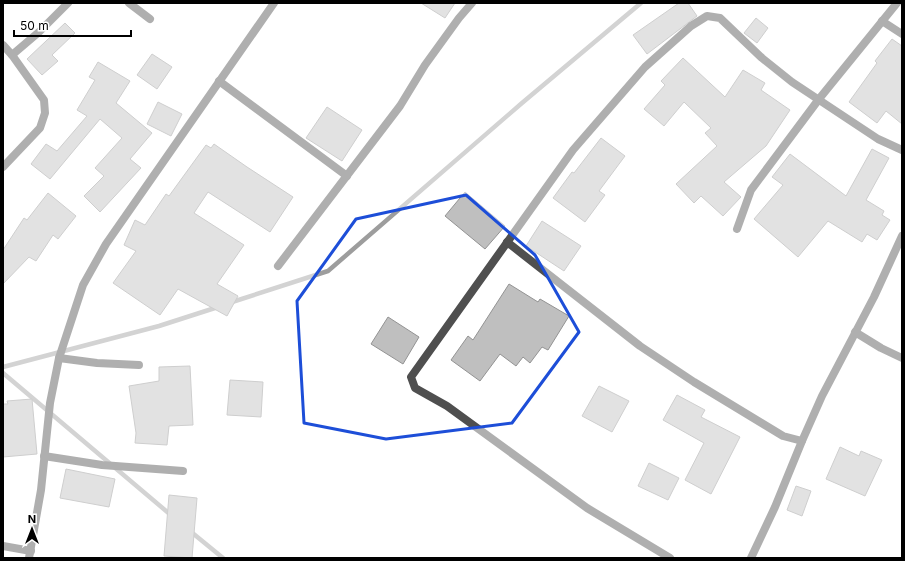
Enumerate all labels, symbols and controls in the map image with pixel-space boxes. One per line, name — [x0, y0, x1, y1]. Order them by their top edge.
scale bar — [14, 12, 131, 38]
text: 50 m — [20, 18, 49, 33]
north arrow — [12, 509, 52, 549]
text: N — [28, 512, 36, 526]

